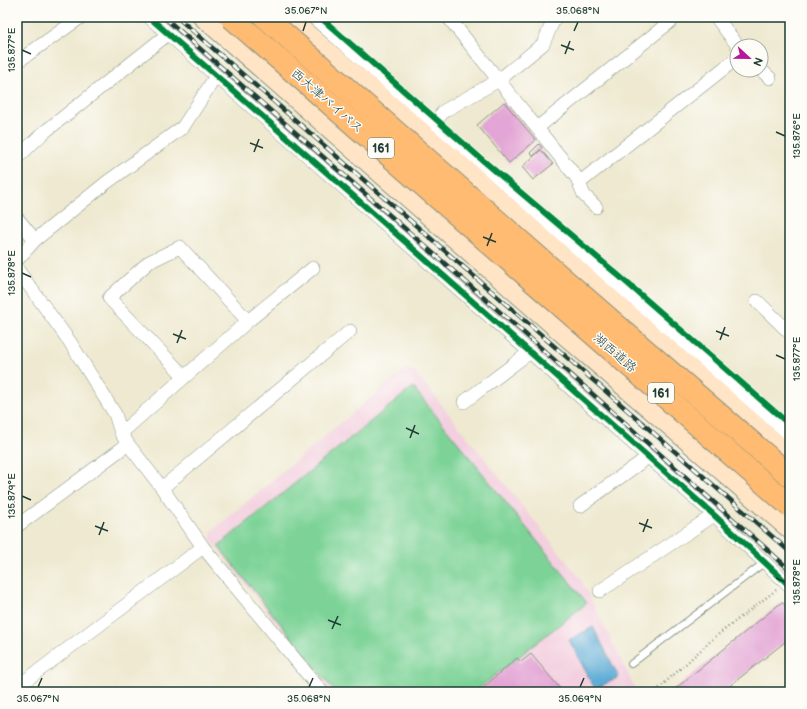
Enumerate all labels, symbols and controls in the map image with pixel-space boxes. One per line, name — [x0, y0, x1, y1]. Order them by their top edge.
text: 35.067°N — [285, 5, 327, 17]
text: 35.068°N — [556, 5, 600, 17]
text: 135.877°E — [6, 27, 18, 72]
north arrow — [729, 38, 769, 78]
text: N — [750, 55, 765, 68]
street label: 西大津バイパス — [288, 65, 366, 137]
text: 135.876°E — [791, 113, 803, 159]
road number: 161 — [368, 138, 394, 158]
text: 135.878°E — [6, 250, 18, 296]
street label: 湖西道路 — [590, 330, 640, 376]
text: 135.877°E — [791, 336, 803, 381]
road number: 161 — [648, 383, 674, 403]
text: 135.879°E — [6, 473, 18, 519]
text: 135.878°E — [791, 559, 803, 605]
text: 35.067°N — [17, 693, 59, 705]
text: 35.068°N — [287, 693, 331, 705]
text: 35.069°N — [558, 693, 602, 705]

